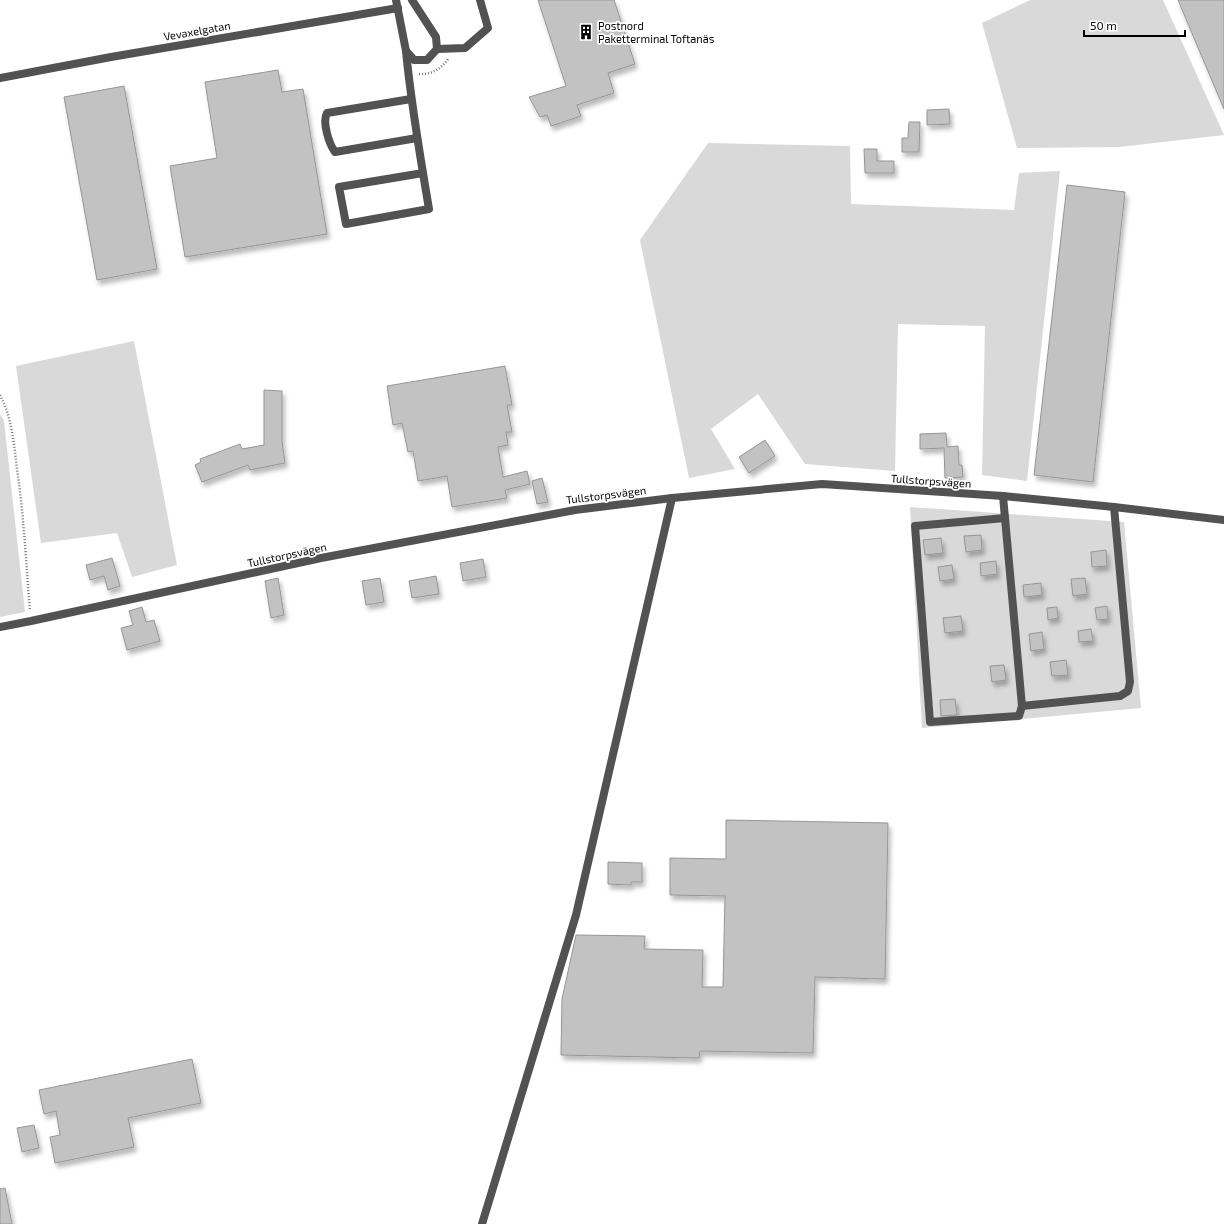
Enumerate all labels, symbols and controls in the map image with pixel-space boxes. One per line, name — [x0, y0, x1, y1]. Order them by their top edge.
scale bar — [1084, 12, 1185, 38]
street label: Vevaxelgatan — [163, 18, 231, 43]
text: 50 m — [1090, 18, 1117, 32]
place label: Postnord Paketterminal Toftanäs — [598, 19, 715, 45]
building icon: Postnord Paketterminal Toftanäs — [577, 23, 595, 41]
street label: Tullstorpsvägen — [890, 471, 972, 490]
street label: Tullstorpsvägen — [565, 483, 647, 506]
street label: Tullstorpsvägen — [246, 540, 328, 569]

